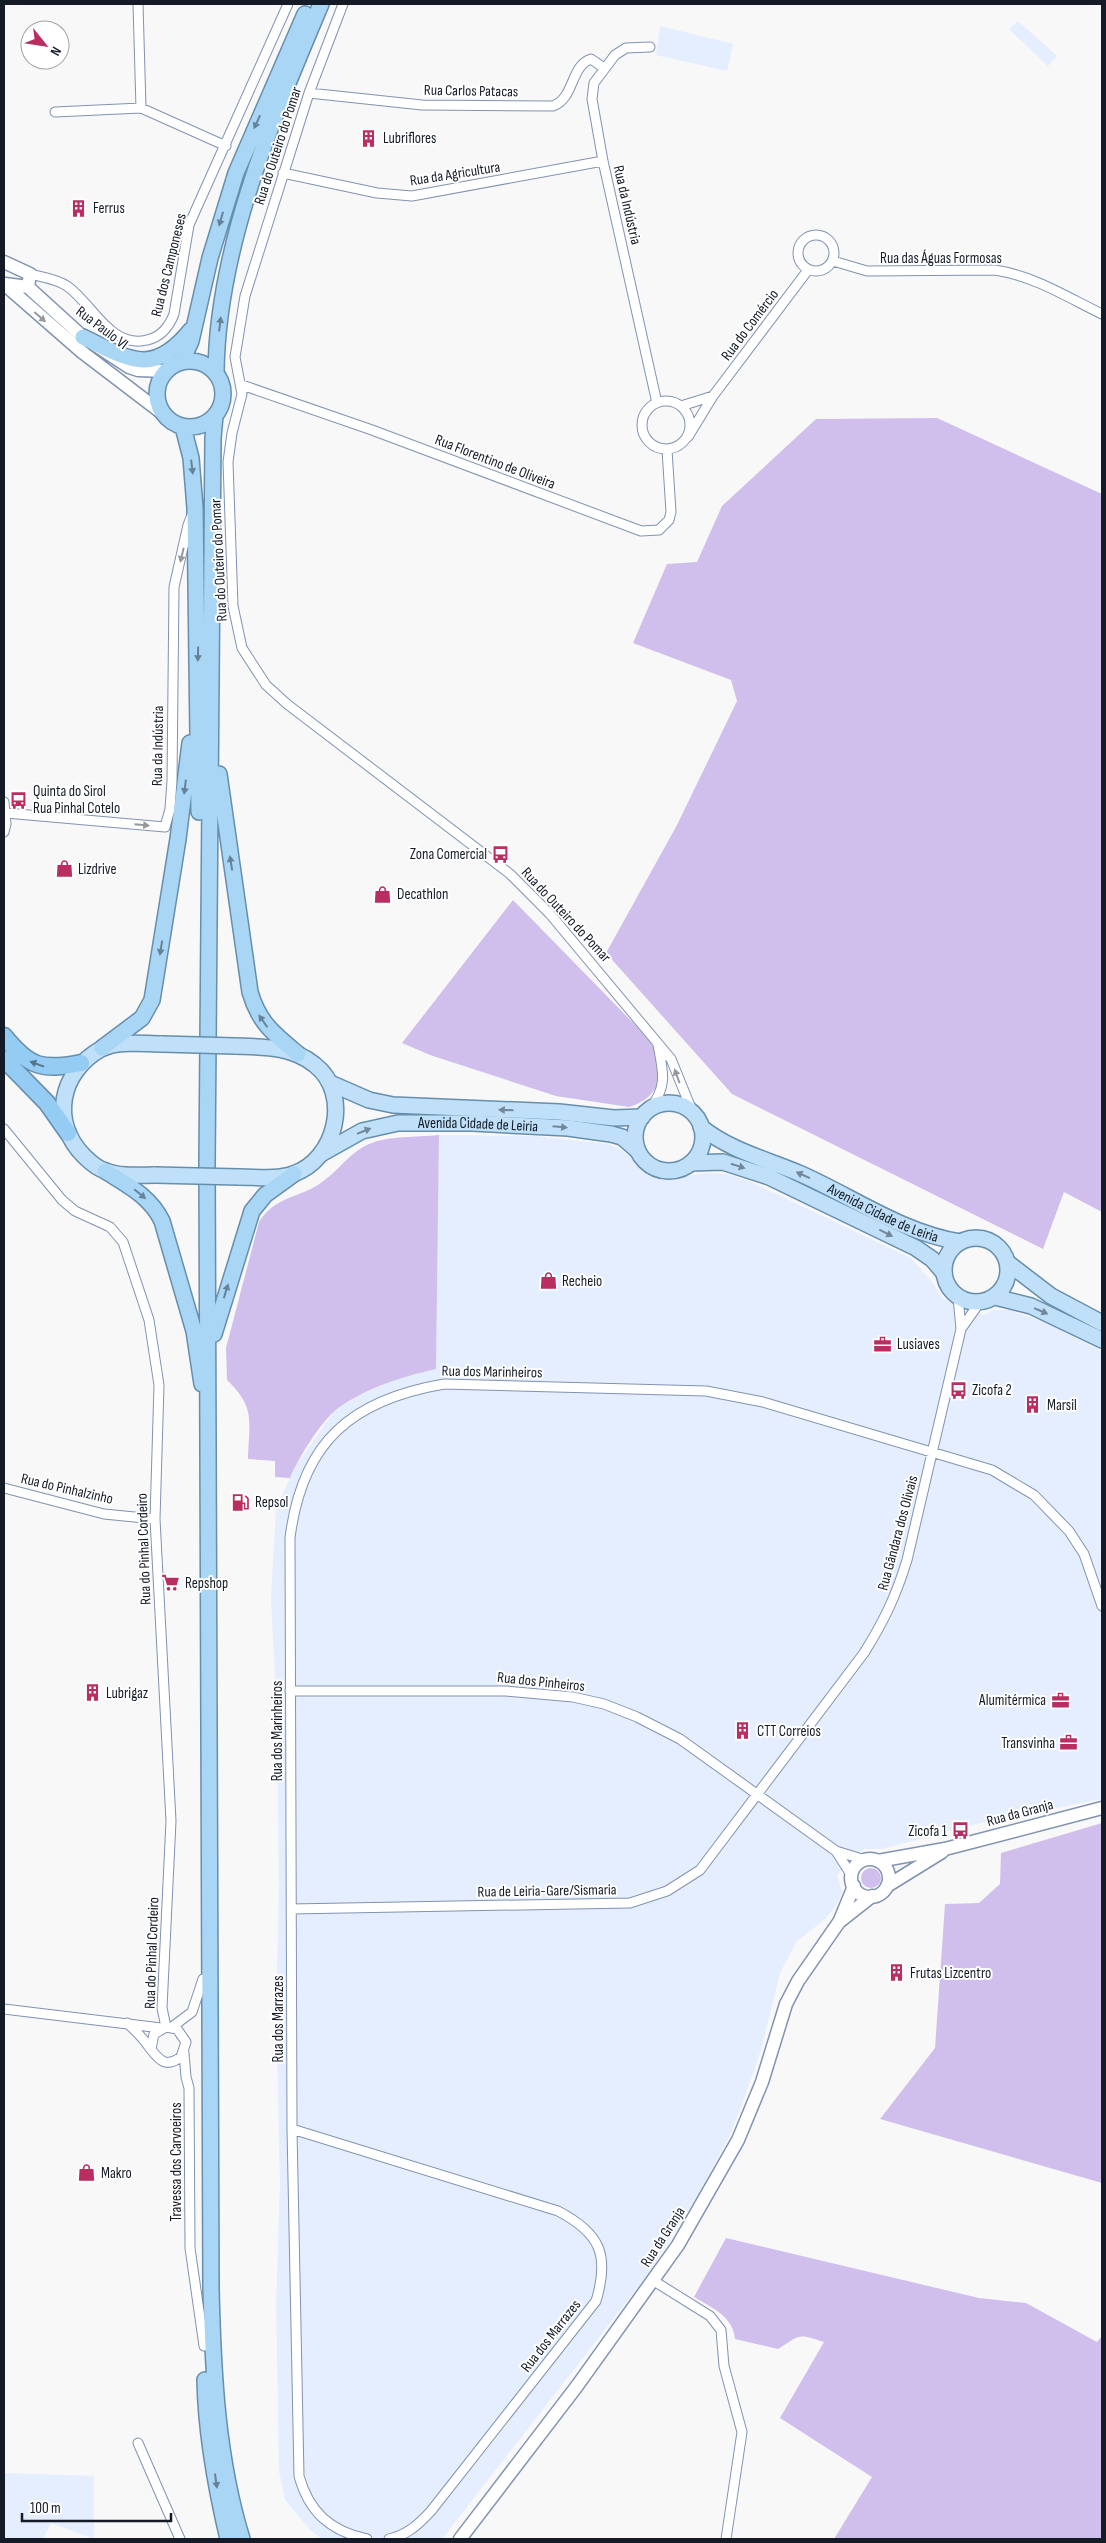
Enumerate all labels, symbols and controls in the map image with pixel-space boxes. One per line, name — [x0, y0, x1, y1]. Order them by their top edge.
north arrow — [20, 20, 70, 70]
text: N — [47, 44, 65, 59]
street label: Rua Carlos Patacas — [424, 81, 518, 101]
street label: Rua do Outeiro do Pomar — [250, 84, 306, 207]
one-way arrow — [253, 115, 261, 129]
building icon: Lubriflores — [359, 128, 379, 148]
place label: Lubriflores — [383, 129, 436, 148]
street label: Rua da Agricultura — [408, 157, 502, 191]
street label: Rua da Indústria — [609, 164, 645, 247]
building icon: Ferrus — [69, 198, 89, 218]
place label: Ferrus — [93, 199, 125, 218]
street label: Rua dos Camponeses — [147, 211, 191, 319]
one-way arrow — [216, 212, 224, 227]
street label: Rua das Águas Formosas — [880, 249, 1002, 268]
street label: Rua do Comércio — [717, 286, 783, 364]
street label: Rua Paulo VI — [72, 302, 132, 354]
one-way arrow — [34, 311, 47, 322]
one-way arrow — [216, 316, 224, 332]
street label: Rua Florentino de Oliveira — [432, 430, 558, 494]
one-way arrow — [188, 459, 196, 475]
street label: Rua do Outeiro do Pomar — [206, 497, 232, 622]
one-way arrow — [178, 547, 186, 562]
one-way arrow — [193, 646, 201, 662]
street label: Rua da Indústria — [148, 705, 168, 786]
one-way arrow — [181, 780, 189, 796]
place label: Quinta do Sirol Rua Pinhal Cotelo — [33, 782, 120, 818]
bus stop icon: Quinta do Sirol Rua Pinhal Cotelo — [9, 790, 29, 810]
one-way arrow — [134, 821, 150, 829]
bus stop icon: Zona Comercial — [491, 844, 511, 864]
place label: Zona Comercial — [410, 845, 487, 864]
one-way arrow — [226, 854, 234, 870]
shop icon: Lizdrive — [54, 859, 74, 879]
place label: Lizdrive — [78, 860, 117, 879]
street label: Rua do Outeiro do Pomar — [517, 864, 615, 967]
shop icon: Decathlon — [373, 884, 393, 904]
place label: Decathlon — [397, 885, 448, 904]
one-way arrow — [156, 940, 164, 956]
one-way arrow — [258, 1014, 268, 1027]
one-way arrow — [29, 1060, 44, 1068]
one-way arrow — [673, 1068, 681, 1083]
one-way arrow — [498, 1105, 514, 1113]
street label: Avenida Cidade de Leiria — [417, 1113, 539, 1136]
one-way arrow — [552, 1124, 568, 1132]
one-way arrow — [356, 1126, 371, 1134]
one-way arrow — [731, 1163, 746, 1171]
one-way arrow — [796, 1171, 810, 1179]
street label: Avenida Cidade de Leiria — [824, 1178, 941, 1246]
one-way arrow — [133, 1188, 146, 1199]
one-way arrow — [879, 1229, 894, 1237]
shop icon: Recheio — [538, 1271, 558, 1291]
place label: Recheio — [562, 1272, 602, 1291]
one-way arrow — [223, 1284, 230, 1299]
one-way arrow — [1034, 1307, 1048, 1315]
office icon: Lusiaves — [873, 1334, 893, 1354]
place label: Lusiaves — [897, 1335, 940, 1354]
street label: Rua dos Marinheiros — [441, 1362, 543, 1382]
bus stop icon: Zicofa 2 — [948, 1380, 968, 1400]
place label: Zicofa 2 — [972, 1381, 1012, 1400]
building icon: Marsil — [1023, 1395, 1043, 1415]
place label: Marsil — [1047, 1396, 1077, 1415]
street label: Rua do Pinhalzinho — [19, 1469, 115, 1509]
street label: Rua Gândara dos Olivais — [874, 1473, 922, 1593]
fuel station icon: Repsol — [231, 1492, 251, 1512]
street label: Rua do Pinhal Cordeiro — [133, 1493, 155, 1605]
place label: Repsol — [255, 1493, 288, 1512]
supermarket icon: Repshop — [161, 1573, 181, 1593]
place label: Repshop — [185, 1574, 228, 1593]
street label: Rua dos Pinheiros — [496, 1668, 586, 1696]
street label: Rua dos Marinheiros — [268, 1681, 287, 1781]
building icon: Lubrigaz — [82, 1683, 102, 1703]
place label: Lubrigaz — [106, 1684, 149, 1703]
office icon: Alumitérmica — [1050, 1690, 1070, 1710]
place label: Alumitérmica — [978, 1691, 1046, 1710]
building icon: CTT Correios — [733, 1721, 753, 1741]
place label: CTT Correios — [757, 1722, 821, 1741]
office icon: Transvinha — [1059, 1733, 1079, 1753]
place label: Transvinha — [1001, 1734, 1055, 1753]
street label: Rua da Granja — [985, 1795, 1056, 1831]
bus stop icon: Zicofa 1 — [951, 1821, 971, 1841]
place label: Zicofa 1 — [908, 1822, 948, 1841]
street label: Rua de Leiria-Gare/Sismaria — [477, 1880, 617, 1902]
street label: Rua do Pinhal Cordeiro — [141, 1897, 163, 2009]
building icon: Frutas Lizcentro — [886, 1963, 906, 1983]
place label: Frutas Lizcentro — [910, 1964, 991, 1983]
street label: Rua dos Marrazes — [269, 1975, 288, 2063]
street label: Travessa dos Carvoeiros — [167, 2102, 186, 2222]
shop icon: Makro — [77, 2163, 97, 2183]
place label: Makro — [101, 2164, 132, 2183]
street label: Rua da Granja — [637, 2203, 690, 2271]
street label: Rua dos Marrazes — [517, 2296, 585, 2376]
one-way arrow — [213, 2473, 221, 2489]
scale bar — [22, 2490, 171, 2522]
text: 100 m — [30, 2499, 61, 2518]

